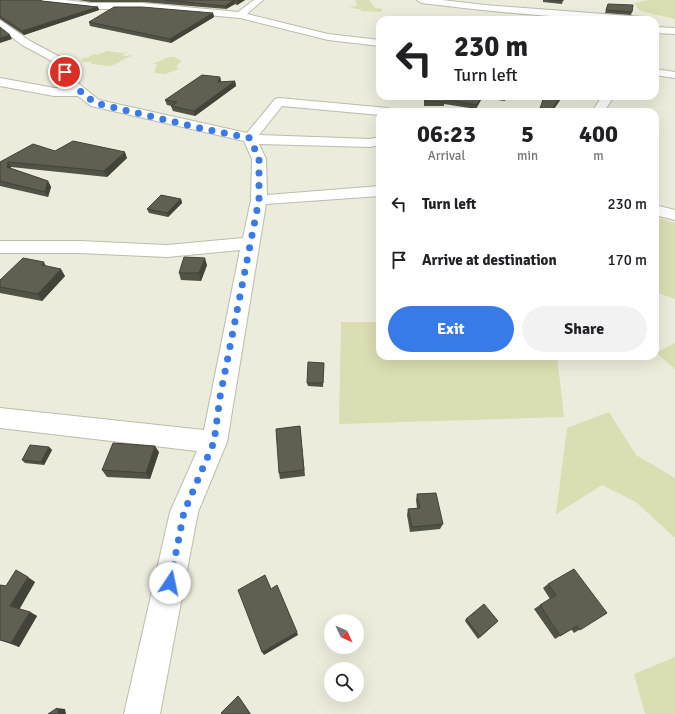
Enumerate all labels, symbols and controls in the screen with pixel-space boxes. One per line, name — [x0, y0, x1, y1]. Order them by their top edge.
text: 230 m — [454, 30, 528, 64]
icon: left — [388, 32, 440, 84]
pin — [48, 55, 82, 89]
icon: arrive — [54, 61, 76, 83]
text: Turn left — [454, 64, 517, 86]
text: 06:23 — [417, 119, 476, 149]
text: 5 — [521, 119, 534, 149]
text: 400 — [579, 119, 618, 149]
text: Arrival — [428, 148, 465, 164]
text: min — [517, 148, 538, 164]
text: m — [593, 148, 604, 164]
icon: left — [388, 193, 410, 215]
text: Turn left — [422, 195, 476, 213]
text: 230 m — [607, 195, 647, 213]
icon: arrive — [388, 249, 410, 271]
text: Arrive at destination — [422, 251, 557, 269]
text: 170 m — [607, 251, 647, 269]
button: Exit — [388, 306, 514, 352]
button: Share — [522, 306, 647, 352]
position arrow — [149, 562, 191, 604]
north arrow — [324, 614, 364, 654]
map controls — [324, 614, 364, 702]
button: search — [324, 662, 364, 702]

